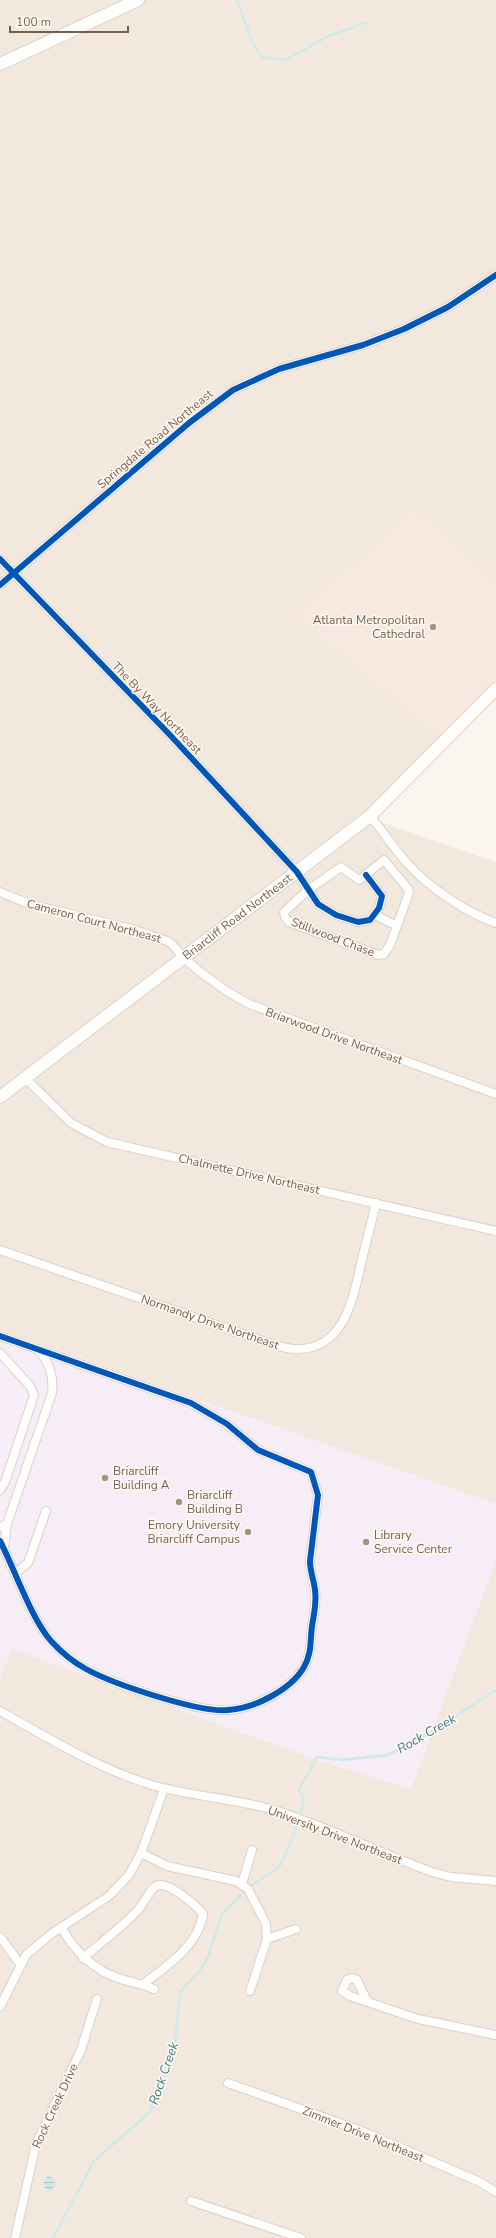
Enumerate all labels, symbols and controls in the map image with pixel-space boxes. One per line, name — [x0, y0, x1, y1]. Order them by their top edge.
scale bar — [10, 8, 128, 34]
text: 100 m — [16, 14, 51, 30]
street label: Springdale Road Northeast — [94, 385, 217, 492]
place label: Atlanta Metropolitan Cathedral — [313, 612, 425, 642]
marker: Atlanta Metropolitan Cathedral — [428, 622, 438, 632]
street label: The By Way Northeast — [109, 658, 206, 758]
street label: Briarcliff Road Northeast — [179, 869, 296, 964]
street label: Cameron Court Northeast — [25, 895, 164, 947]
street label: Stillwood Chase — [289, 914, 377, 960]
street label: Briarwood Drive Northeast — [263, 1004, 406, 1069]
street label: Chalmette Drive Northeast — [177, 1150, 322, 1198]
street label: Normandy Drive Northeast — [139, 1291, 282, 1353]
place label: Briarcliff Building A — [113, 1463, 170, 1493]
marker: Briarcliff Building A — [100, 1473, 110, 1483]
place label: Briarcliff Building B — [187, 1487, 243, 1517]
marker: Briarcliff Building B — [174, 1497, 184, 1507]
place label: Emory University Briarcliff Campus — [147, 1517, 241, 1547]
marker: Emory University Briarcliff Campus — [243, 1527, 253, 1537]
place label: Library Service Center — [374, 1527, 453, 1557]
marker: Library Service Center — [361, 1537, 371, 1547]
water label: Rock Creek — [394, 1710, 460, 1758]
street label: University Drive Northeast — [266, 1802, 405, 1868]
water label: Rock Creek — [145, 2039, 183, 2107]
street label: Rock Creek Drive — [28, 2061, 82, 2151]
street label: Zimmer Drive Northeast — [300, 2102, 427, 2166]

